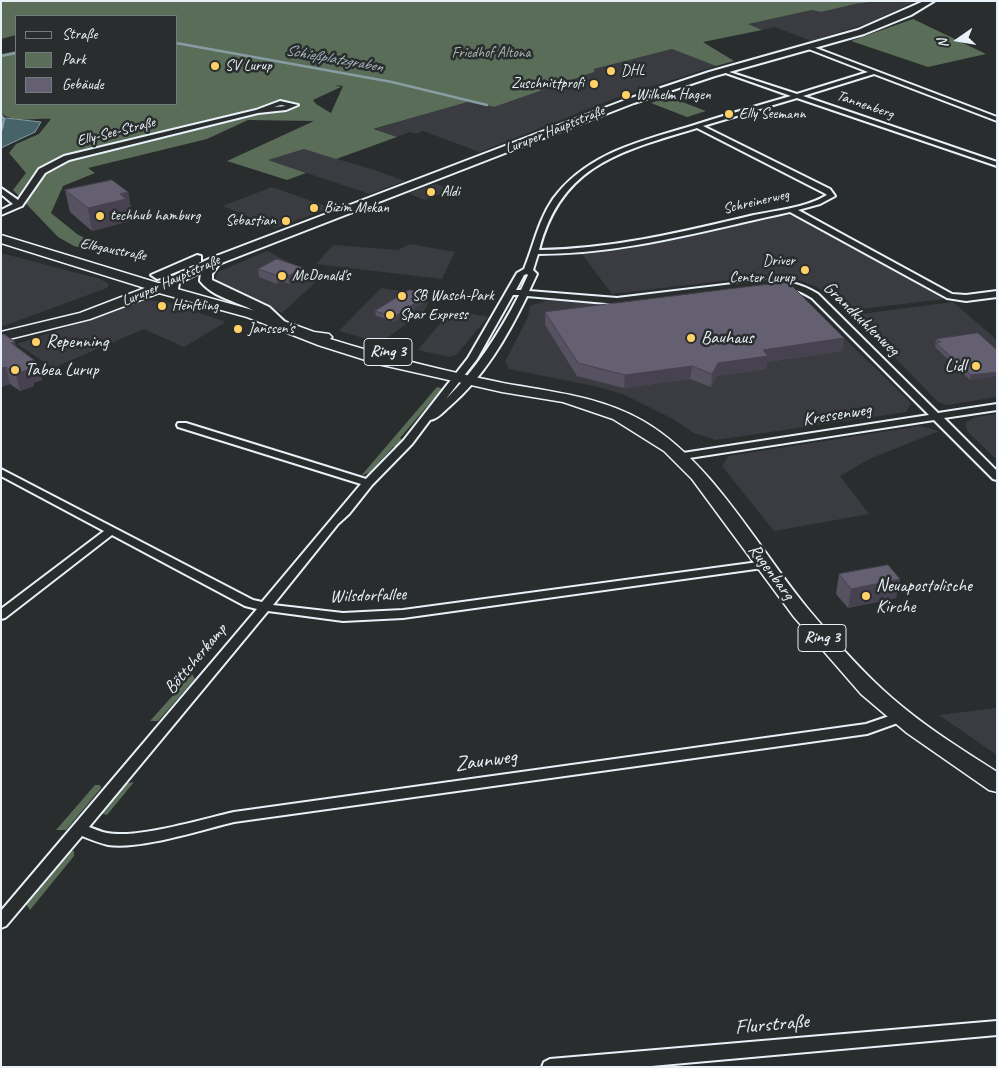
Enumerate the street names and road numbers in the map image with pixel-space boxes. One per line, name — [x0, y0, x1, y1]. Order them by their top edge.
street label: Tannenberg — [834, 87, 896, 123]
street label: Luruper Hauptstraße — [503, 102, 607, 158]
street label: Elly-See-Straße — [75, 114, 157, 150]
street label: Schreinerweg — [721, 186, 791, 218]
street label: Elbgaustraße — [78, 235, 148, 265]
street label: Luruper Hauptstraße — [119, 251, 223, 311]
street label: Grandkuhlenweg — [818, 277, 904, 361]
road number: Ring 3 — [364, 338, 412, 366]
street label: Kressenweg — [801, 399, 873, 431]
street label: Rugenbarg — [743, 540, 799, 604]
street label: Wilsdorfallee — [329, 584, 407, 608]
street label: Böttcherkamp — [160, 619, 232, 699]
road number: Ring 3 — [798, 624, 846, 651]
street label: Zaunweg — [454, 744, 518, 778]
street label: Flurstraße — [734, 1009, 810, 1041]

